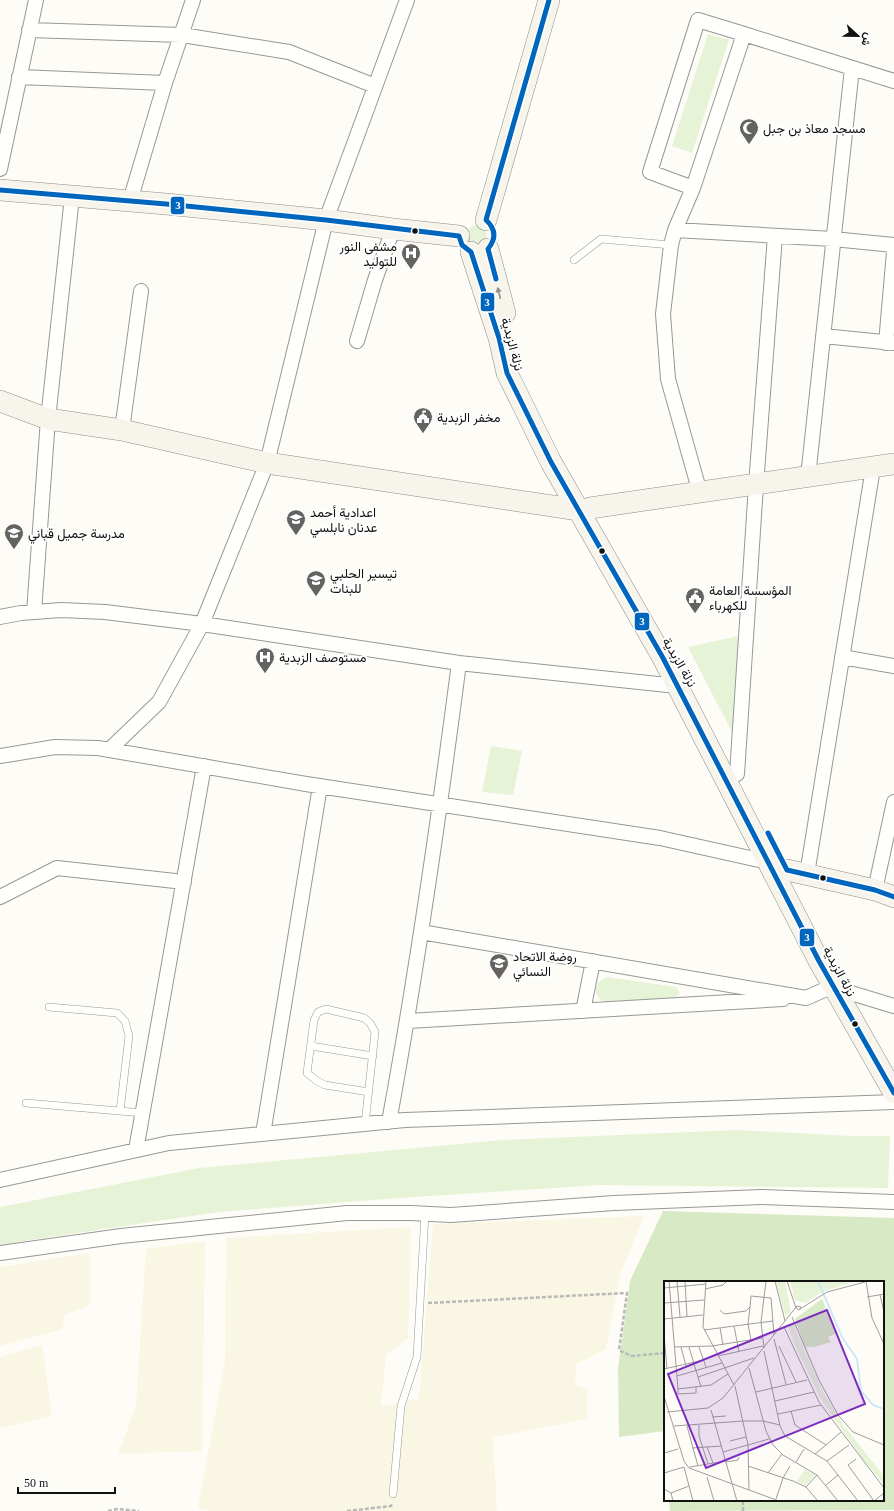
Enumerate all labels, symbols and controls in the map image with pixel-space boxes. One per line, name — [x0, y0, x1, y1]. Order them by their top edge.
north arrow — [838, 16, 878, 56]
text: ش — [858, 31, 875, 48]
mosque icon: مسجد معاذ بن جبل — [738, 117, 760, 145]
place label: مسجد معاذ بن جبل — [763, 121, 866, 137]
line badge: 3 — [170, 196, 185, 215]
text: 3 — [175, 199, 181, 211]
unlabelled marker — [410, 226, 420, 236]
place label: مشفى النور للتوليد — [339, 239, 397, 270]
hospital icon: مشفى النور للتوليد — [400, 242, 422, 270]
one-way arrow — [496, 287, 502, 299]
line badge: 3 — [480, 292, 495, 312]
text: 3 — [484, 296, 490, 308]
street label: نزلة الزبدية — [497, 316, 527, 373]
public building icon: مخفر الزبدية — [412, 406, 434, 434]
place label: مخفر الزبدية — [437, 410, 501, 426]
place label: اعدادية أحمد عدنان نابلسي — [310, 505, 378, 538]
school or university icon: اعدادية أحمد عدنان نابلسي — [285, 508, 307, 536]
school or university icon: مدرسة جميل قباني — [3, 522, 25, 550]
place label: مدرسة جميل قباني — [28, 526, 125, 544]
unlabelled marker — [597, 546, 607, 556]
place label: تيسير الحلبي للبنات — [330, 566, 397, 596]
school or university icon: تيسير الحلبي للبنات — [305, 569, 327, 597]
place label: المؤسسة العامة للكهرباء — [709, 583, 792, 614]
public building icon: المؤسسة العامة للكهرباء — [684, 586, 706, 614]
line badge: 3 — [634, 612, 650, 631]
text: 3 — [639, 615, 645, 627]
street label: نزلة الزبدية — [659, 635, 700, 690]
hospital icon: مستوصف الزبدية — [254, 646, 276, 674]
place label: مستوصف الزبدية — [279, 650, 367, 666]
unlabelled marker — [818, 873, 828, 883]
line badge: 3 — [799, 928, 815, 947]
text: 3 — [804, 931, 810, 943]
street label: نزلة الزبدية — [819, 944, 859, 1000]
place label: روضة الاتحاد النسائي — [513, 949, 577, 982]
school or university icon: روضة الاتحاد النسائي — [488, 952, 510, 980]
unlabelled marker — [850, 1019, 860, 1029]
inset map — [664, 1281, 884, 1501]
scale bar — [18, 1469, 115, 1495]
text: 50 m — [24, 1476, 49, 1490]

